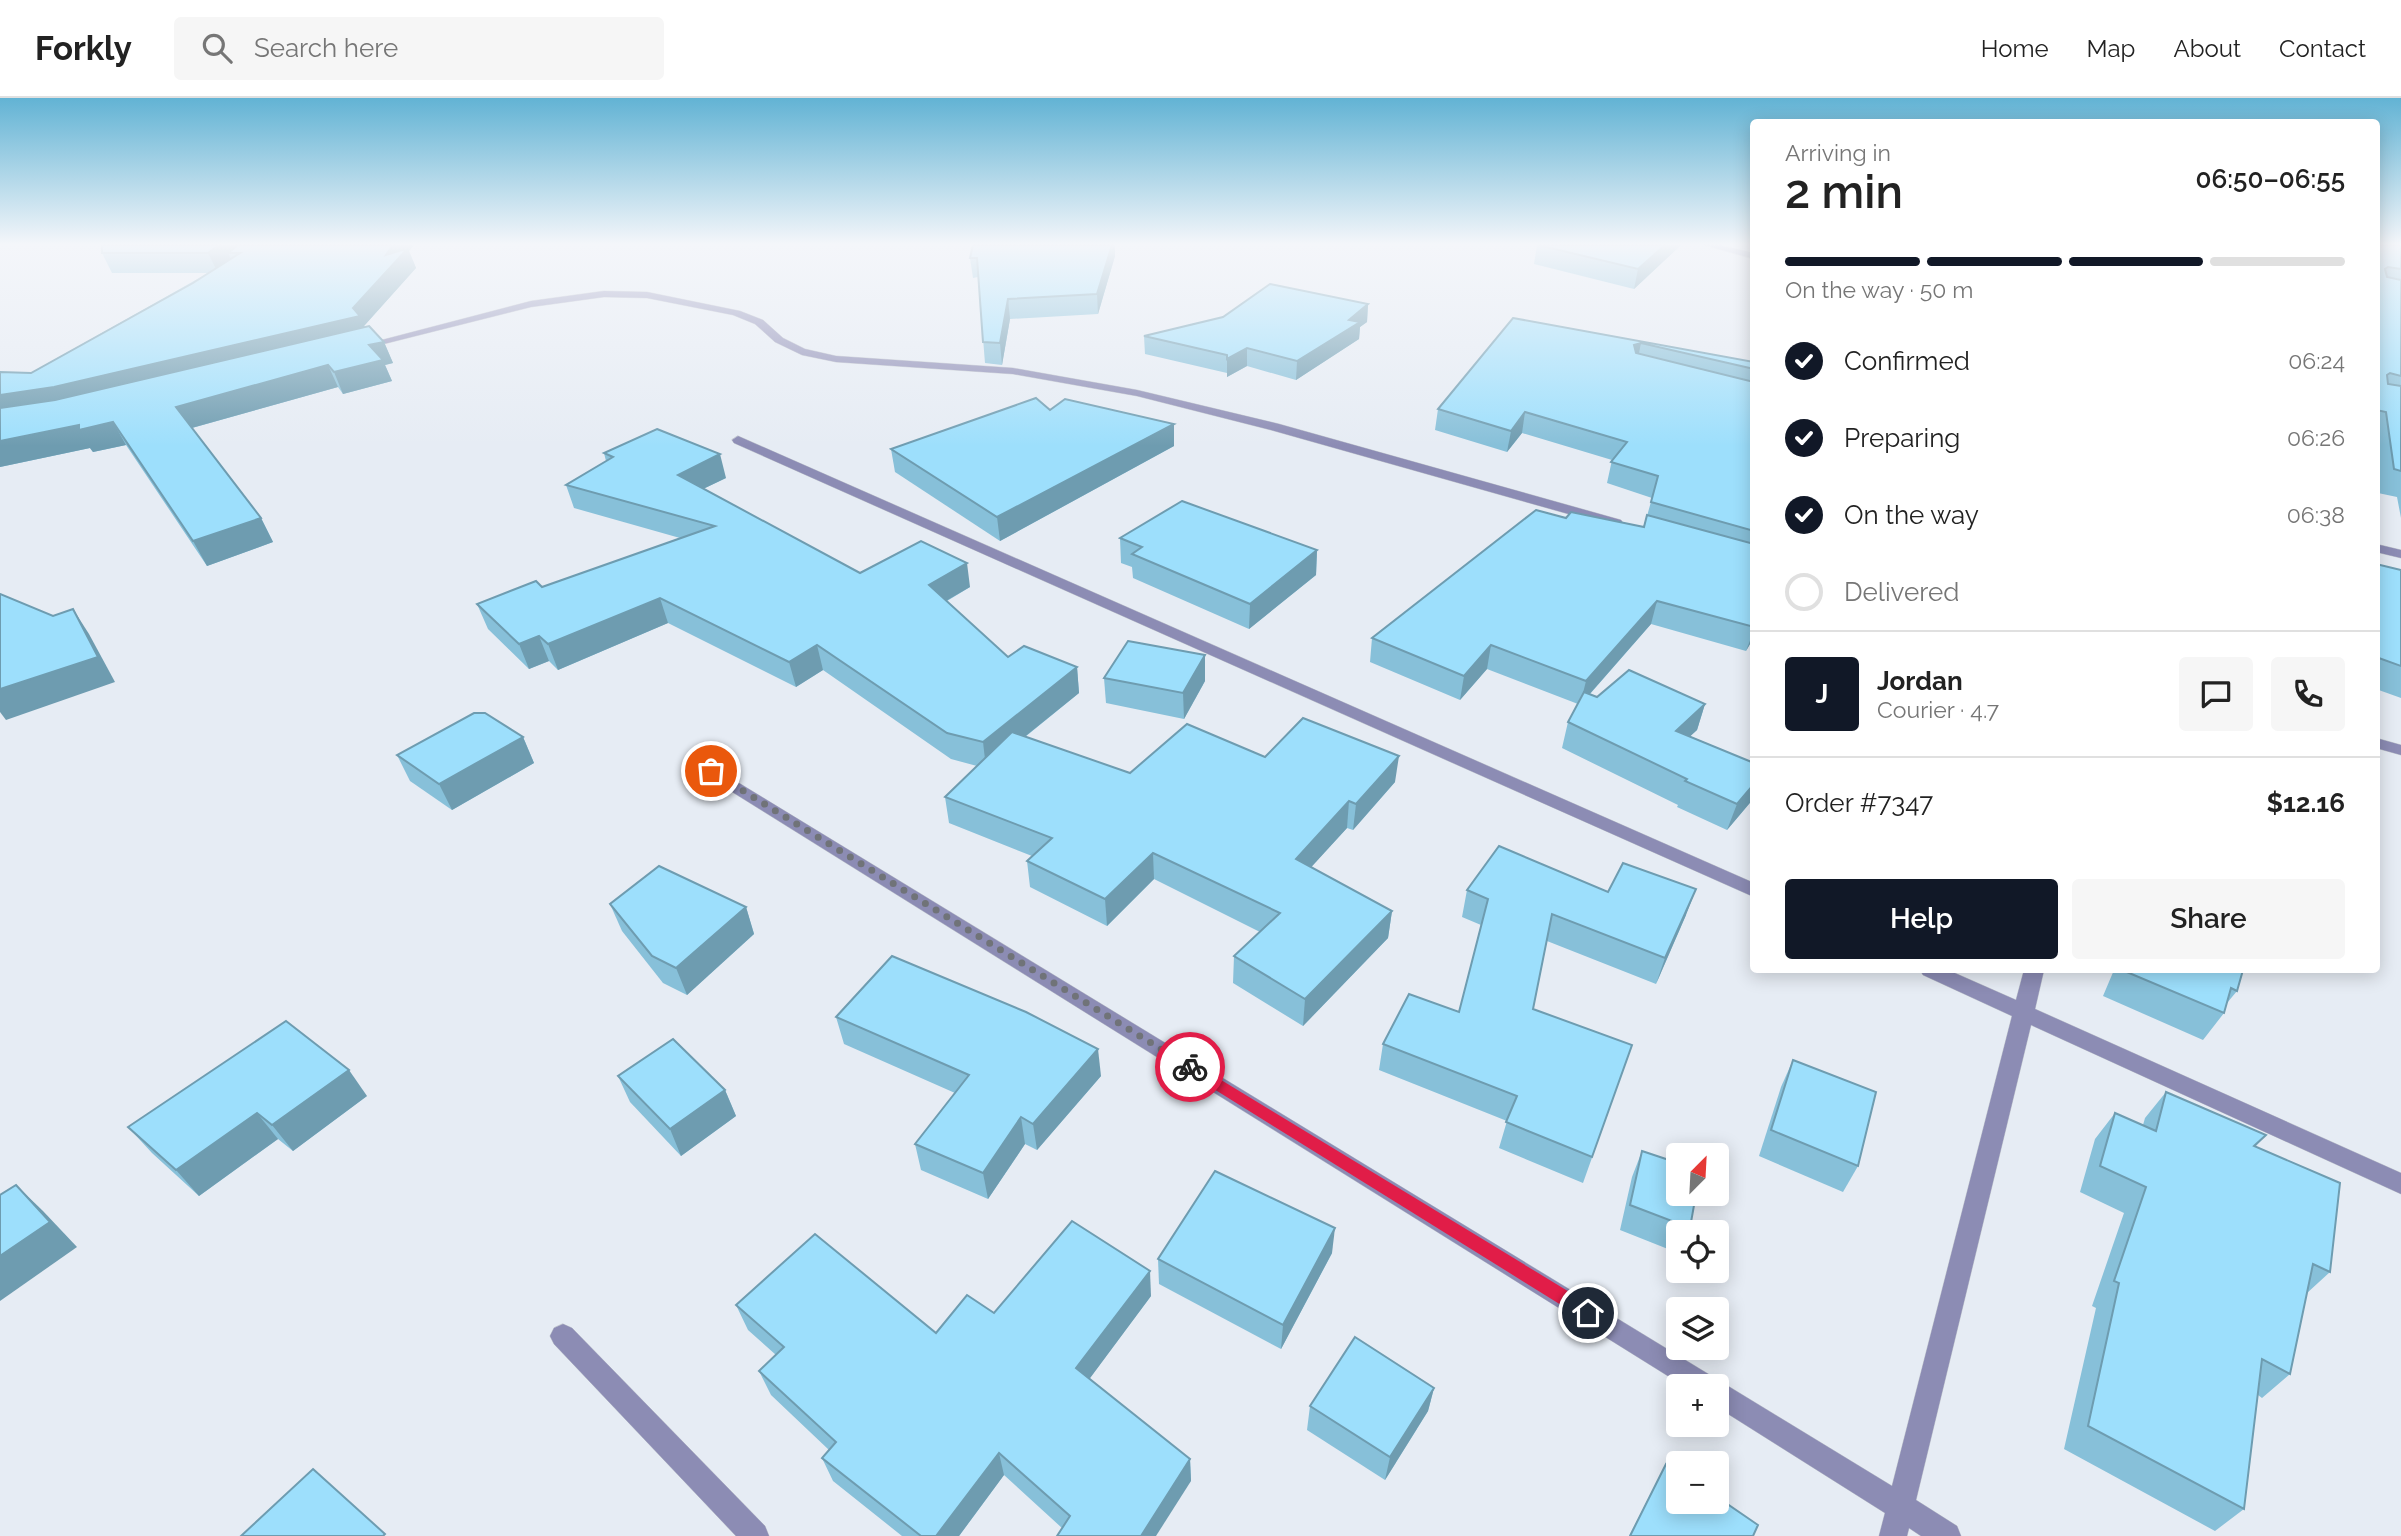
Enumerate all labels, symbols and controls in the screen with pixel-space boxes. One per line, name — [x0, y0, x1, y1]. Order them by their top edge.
search box — [174, 17, 664, 80]
text: Forkly — [35, 29, 132, 68]
icon: search — [198, 29, 236, 67]
text: Search here — [254, 33, 398, 63]
text: Home — [1981, 34, 2049, 63]
text: Map — [2087, 34, 2135, 63]
text: About — [2173, 34, 2241, 63]
text: Contact — [2279, 34, 2366, 63]
text: Arriving in — [1785, 139, 1891, 166]
text: 06:50–06:55 — [2196, 164, 2345, 194]
text: 2 min — [1785, 165, 1903, 219]
text: On the way · 50 m — [1785, 276, 1973, 303]
icon: check — [1785, 342, 1823, 380]
text: Confirmed — [1844, 346, 1970, 376]
text: 06:24 — [2288, 347, 2345, 374]
icon: check — [1785, 419, 1823, 457]
text: Preparing — [1844, 423, 1960, 453]
text: 06:26 — [2287, 424, 2345, 451]
icon: check — [1785, 496, 1823, 534]
text: On the way — [1844, 500, 1979, 530]
text: 06:38 — [2287, 501, 2345, 528]
text: Delivered — [1844, 577, 1959, 607]
button: chat — [2179, 657, 2253, 731]
button: phone — [2271, 657, 2345, 731]
text: Jordan — [1877, 666, 1963, 696]
text: J — [1816, 679, 1828, 709]
text: Courier · 4.7 — [1877, 696, 1999, 723]
pin — [681, 741, 741, 801]
icon: bag — [692, 752, 730, 790]
text: Order #7347 — [1785, 788, 1933, 818]
text: $12.16 — [2267, 788, 2345, 818]
button: Help — [1785, 879, 2058, 959]
button: Share — [2072, 879, 2345, 959]
courier — [1155, 1032, 1225, 1102]
icon: bike — [1171, 1048, 1209, 1086]
north arrow — [1666, 1143, 1729, 1206]
map controls — [1666, 1143, 1729, 1514]
button: locate — [1666, 1220, 1729, 1283]
pin — [1558, 1283, 1618, 1343]
icon: home — [1569, 1294, 1607, 1332]
button: layers — [1666, 1297, 1729, 1360]
button: + — [1666, 1374, 1729, 1437]
button: − — [1666, 1451, 1729, 1514]

